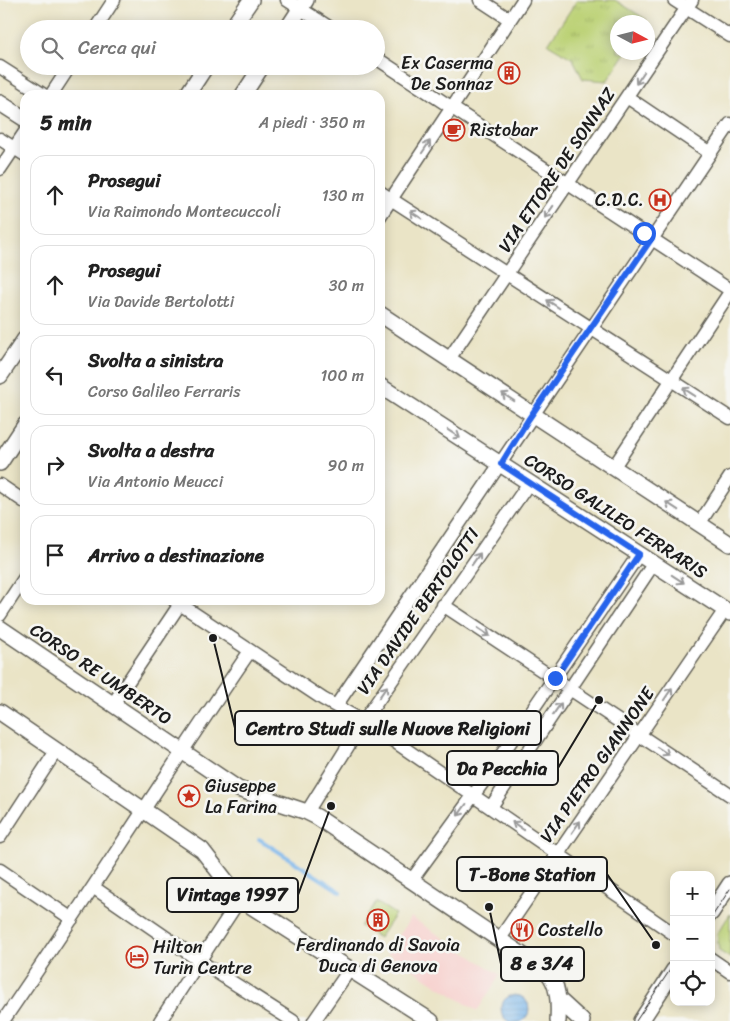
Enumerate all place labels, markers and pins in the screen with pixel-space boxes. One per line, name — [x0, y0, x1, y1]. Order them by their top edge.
place label: Ex Caserma De Sonnaz — [401, 47, 493, 100]
building icon: Ex Caserma De Sonnaz — [497, 61, 521, 85]
place label: Ristobar — [470, 114, 539, 146]
cafe icon: Ristobar — [442, 118, 466, 142]
place label: C.D.C. — [595, 184, 644, 216]
hospital icon: C.D.C. — [648, 188, 672, 212]
callout: Centro Studi sulle Nuove Religioni — [235, 711, 541, 745]
callout: Da Pecchia — [447, 751, 558, 785]
place label: Giuseppe La Farina — [205, 770, 277, 823]
place icon: Giuseppe La Farina — [177, 784, 201, 808]
callout: T-Bone Station — [457, 857, 607, 891]
callout: Vintage 1997 — [167, 878, 298, 912]
building icon: Ferdinando di Savoia Duca di Genova — [366, 908, 390, 932]
place label: Costello — [538, 914, 603, 946]
restaurant icon: Costello — [510, 918, 534, 942]
place label: Ferdinando di Savoia Duca di Genova — [296, 929, 460, 982]
place label: Hilton Turin Centre — [153, 931, 252, 984]
hotel icon: Hilton Turin Centre — [125, 945, 149, 969]
callout: 8 e 3/4 — [501, 947, 584, 981]

